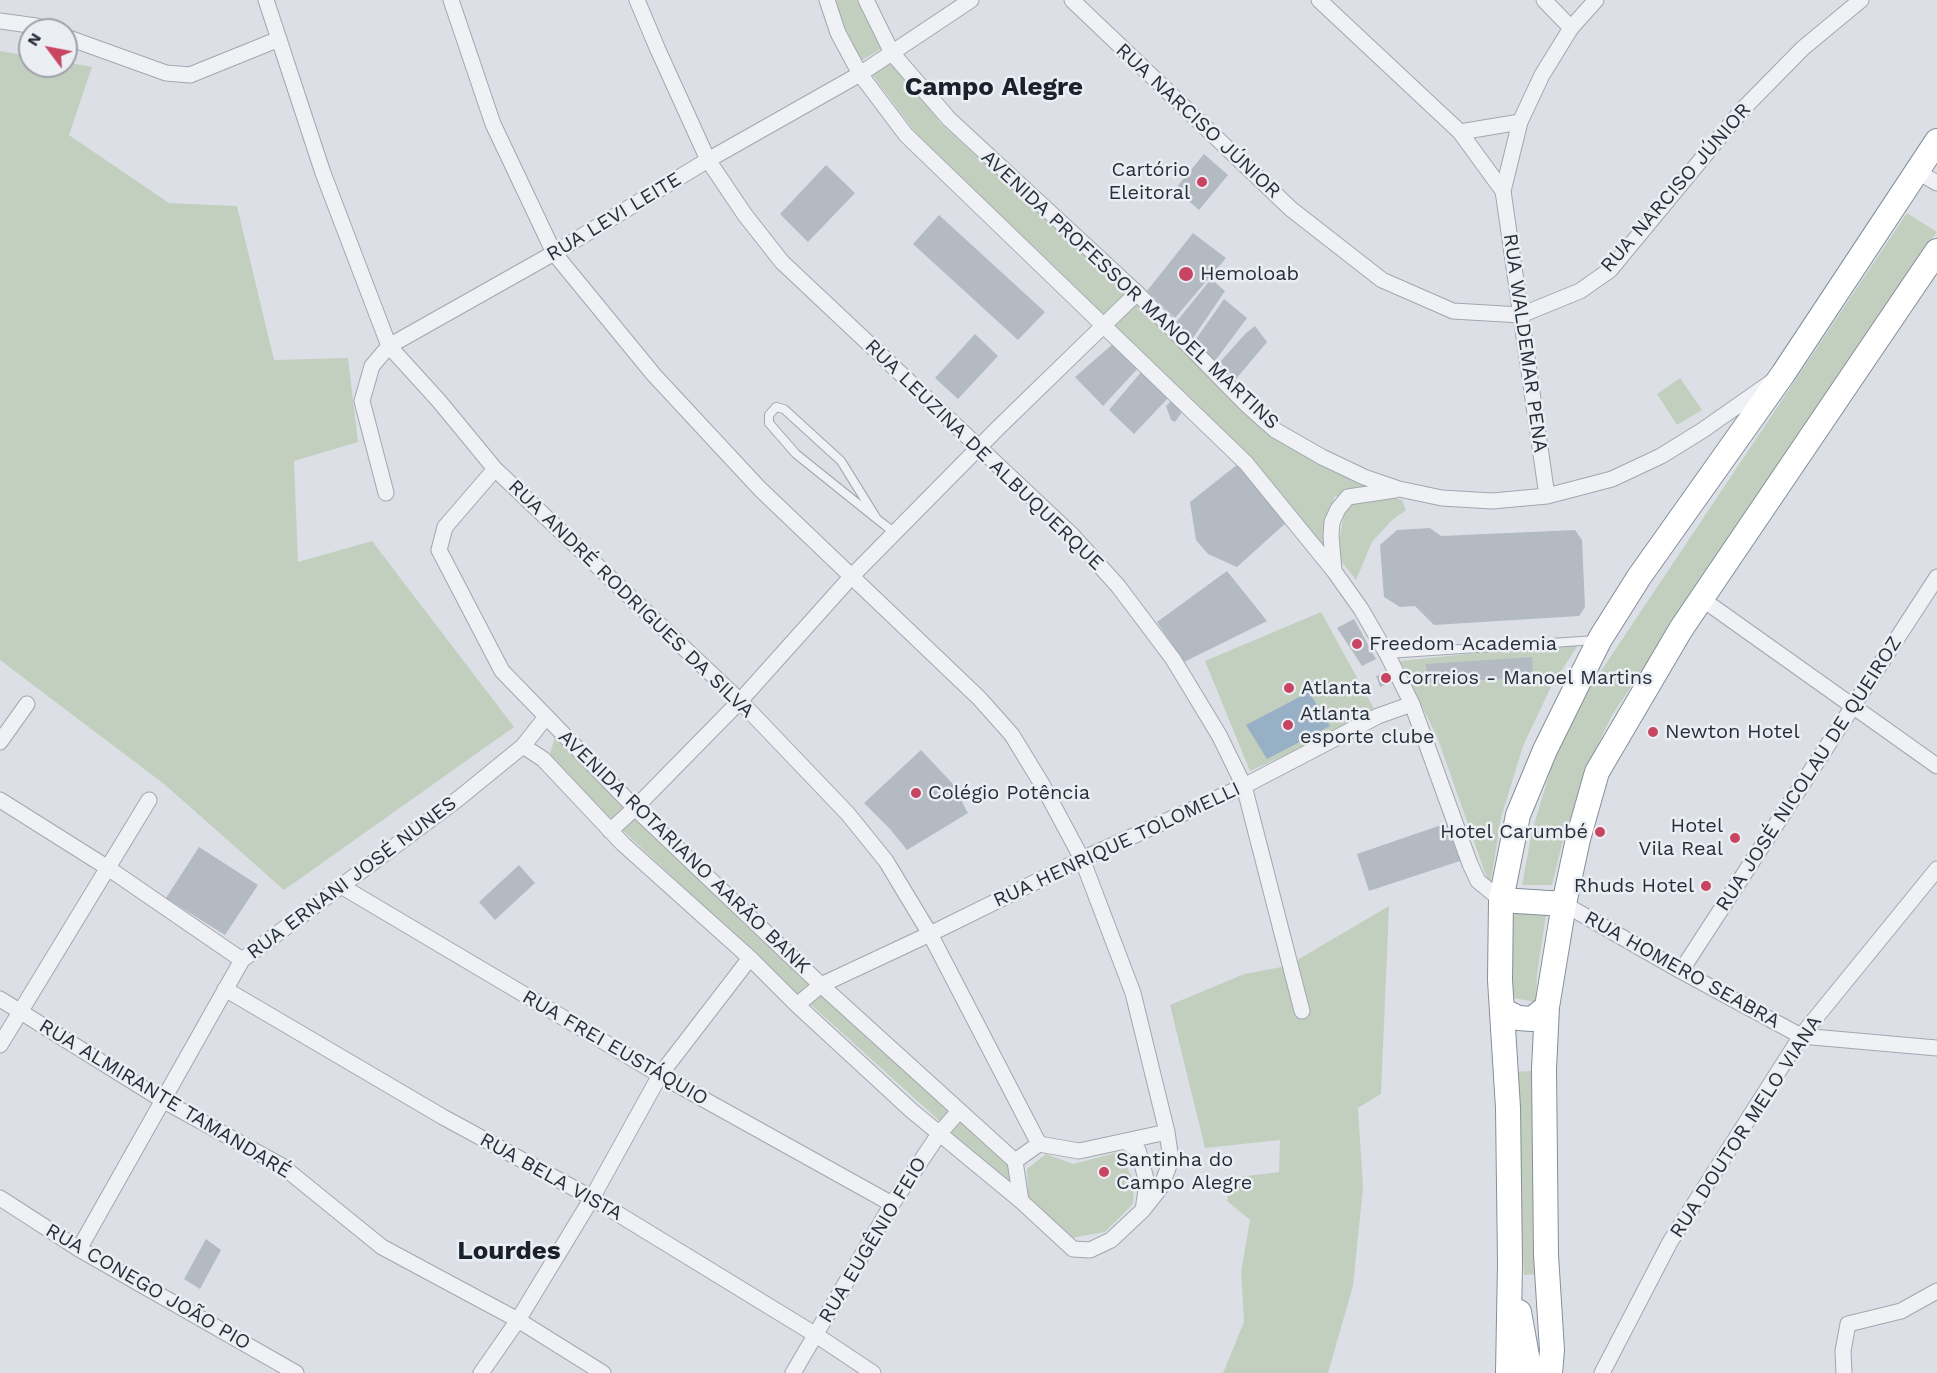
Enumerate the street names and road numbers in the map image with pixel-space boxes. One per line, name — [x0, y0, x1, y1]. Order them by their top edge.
street label: RUA NARCISO JÚNIOR — [1111, 38, 1285, 204]
street label: RUA NARCISO JÚNIOR — [1596, 98, 1756, 278]
street label: AVENIDA PROFESSOR MANOEL MARTINS — [976, 145, 1284, 435]
street label: RUA LEVI LEITE — [542, 167, 686, 267]
street label: RUA WALDEMAR PENA — [1498, 232, 1552, 454]
street label: RUA LEUZINA DE ALBUQUERQUE — [860, 334, 1108, 576]
street label: RUA ANDRÉ RODRIGUES DA SILVA — [503, 475, 759, 723]
street label: RUA JOSÉ NICOLAU DE QUEIROZ — [1711, 632, 1907, 916]
street label: AVENIDA ROTARIANO AARÃO BANK — [553, 725, 815, 979]
street label: RUA HENRIQUE TOLOMELLI — [990, 777, 1244, 913]
street label: RUA ERNANI JOSÉ NUNES — [242, 791, 462, 965]
street label: RUA HOMERO SEABRA — [1580, 906, 1784, 1034]
street label: RUA FREI EUSTÁQUIO — [518, 985, 712, 1111]
street label: RUA DOUTOR MELO VIANA — [1665, 1011, 1827, 1243]
street label: RUA ALMIRANTE TAMANDARÉ — [35, 1014, 295, 1184]
street label: RUA BELA VISTA — [475, 1128, 627, 1226]
street label: RUA EUGÊNIO FEIO — [814, 1153, 932, 1327]
street label: RUA CONEGO JOÃO PIO — [41, 1218, 255, 1356]

